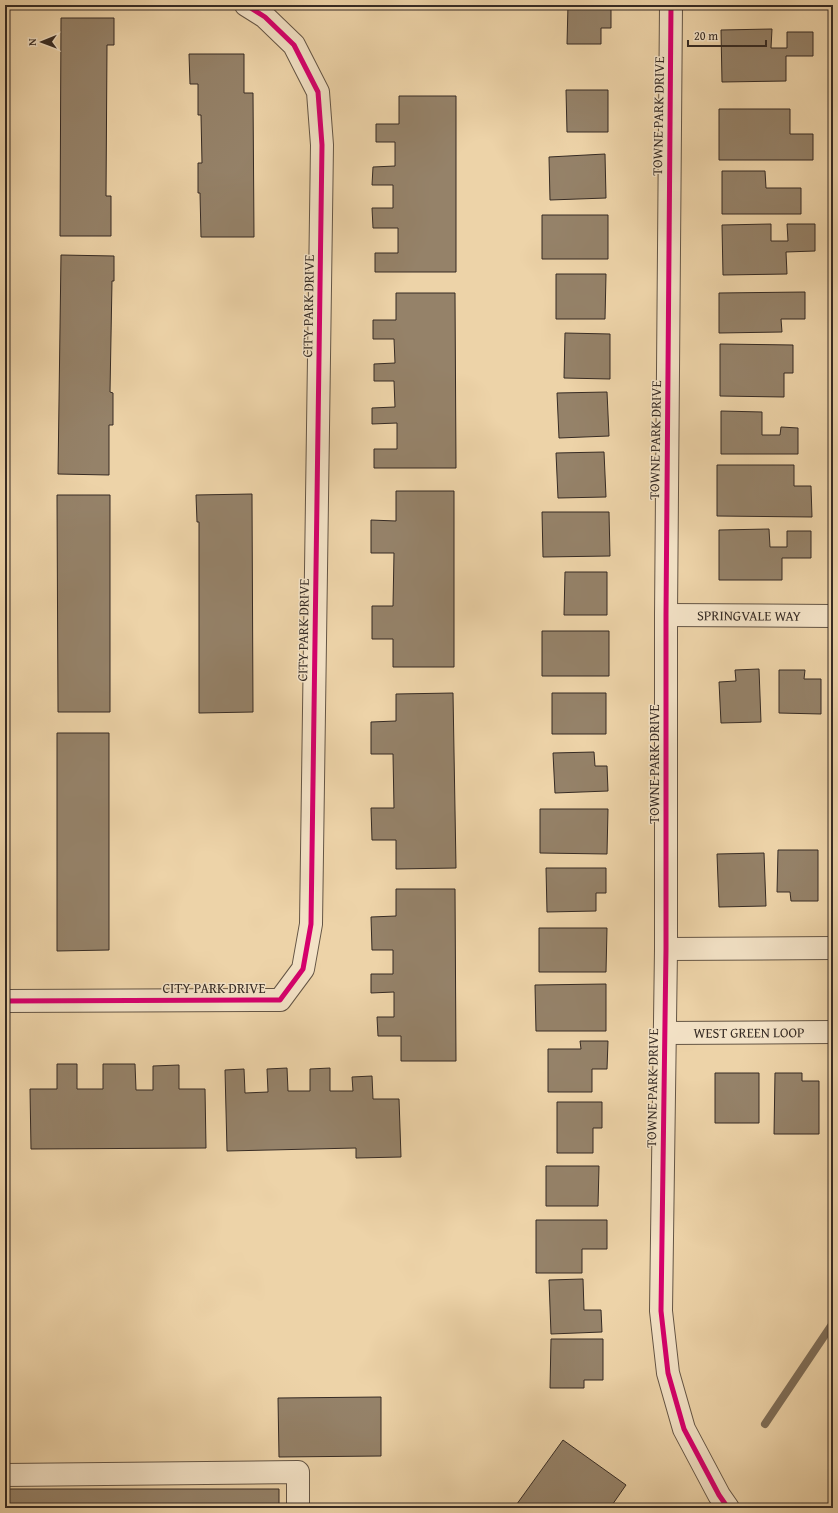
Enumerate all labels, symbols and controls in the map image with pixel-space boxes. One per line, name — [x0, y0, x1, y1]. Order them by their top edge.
north arrow — [22, 22, 62, 62]
scale bar — [688, 22, 766, 48]
text: 20 m — [694, 27, 718, 44]
text: N — [24, 38, 40, 46]
street label: TOWNE PARK DRIVE — [647, 56, 669, 176]
street label: CITY PARK DRIVE — [297, 254, 319, 358]
street label: TOWNE PARK DRIVE — [644, 380, 666, 500]
street label: CITY PARK DRIVE — [292, 578, 314, 682]
street label: SPRINGVALE WAY — [697, 605, 802, 626]
street label: TOWNE PARK DRIVE — [644, 704, 664, 824]
street label: CITY PARK DRIVE — [163, 978, 266, 998]
street label: WEST GREEN LOOP — [693, 1022, 805, 1043]
street label: TOWNE PARK DRIVE — [641, 1028, 663, 1148]

